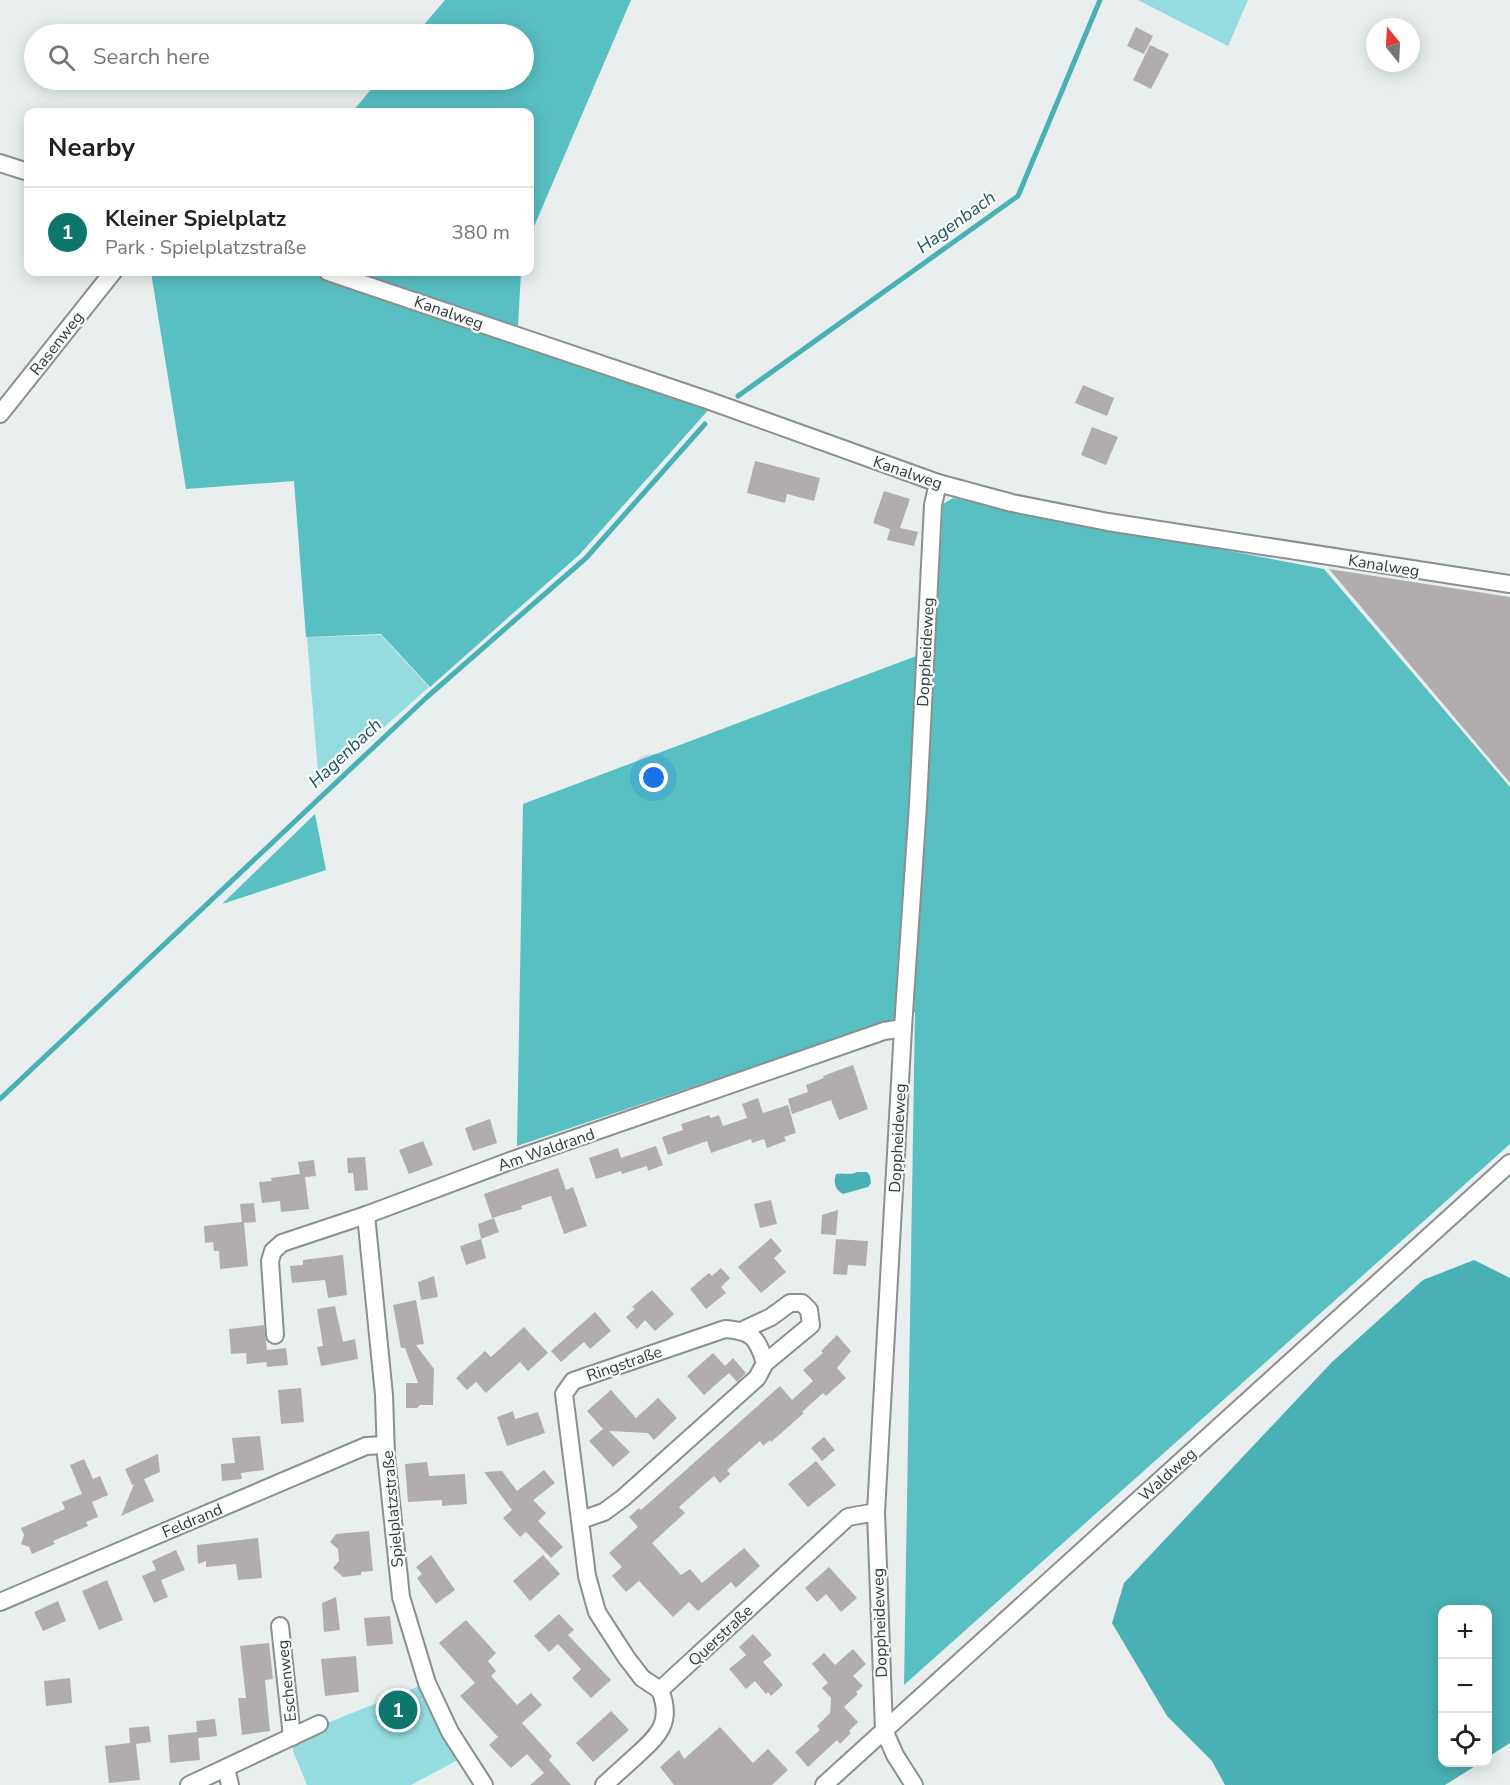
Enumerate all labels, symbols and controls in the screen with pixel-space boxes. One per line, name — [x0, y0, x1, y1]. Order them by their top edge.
north arrow — [1366, 18, 1420, 72]
search box — [24, 24, 534, 90]
icon: search — [45, 41, 78, 74]
text: Search here — [93, 42, 210, 72]
text: Nearby — [48, 130, 135, 165]
water label: Hagenbach — [912, 185, 1000, 259]
text: Kleiner Spielplatz — [105, 204, 286, 234]
text: 1 — [62, 219, 74, 246]
text: 380 m — [452, 219, 510, 246]
text: Park · Spielplatzstraße — [105, 234, 306, 261]
street label: Kanalweg — [411, 291, 486, 335]
street label: Rasenweg — [25, 307, 89, 380]
street label: Kanalweg — [870, 451, 945, 495]
street label: Kanalweg — [1347, 550, 1421, 582]
street label: Doppheideweg — [912, 597, 940, 707]
water label: Hagenbach — [303, 713, 387, 793]
your location — [639, 763, 668, 792]
street label: Doppheideweg — [884, 1083, 912, 1193]
street label: Am Waldrand — [495, 1123, 598, 1177]
street label: Ringstraße — [584, 1341, 665, 1387]
street label: Waldweg — [1134, 1443, 1201, 1506]
street label: Spielplatzstraße — [377, 1450, 409, 1568]
street label: Feldrand — [159, 1498, 226, 1543]
street label: Doppheideweg — [867, 1568, 893, 1678]
street label: Querstraße — [684, 1600, 758, 1671]
map controls — [1438, 1605, 1492, 1767]
button: + — [1438, 1605, 1492, 1659]
street label: Eschenweg — [272, 1639, 302, 1723]
button: − — [1438, 1659, 1492, 1713]
pin: 1 — [378, 1688, 418, 1732]
button: locate — [1438, 1713, 1492, 1767]

